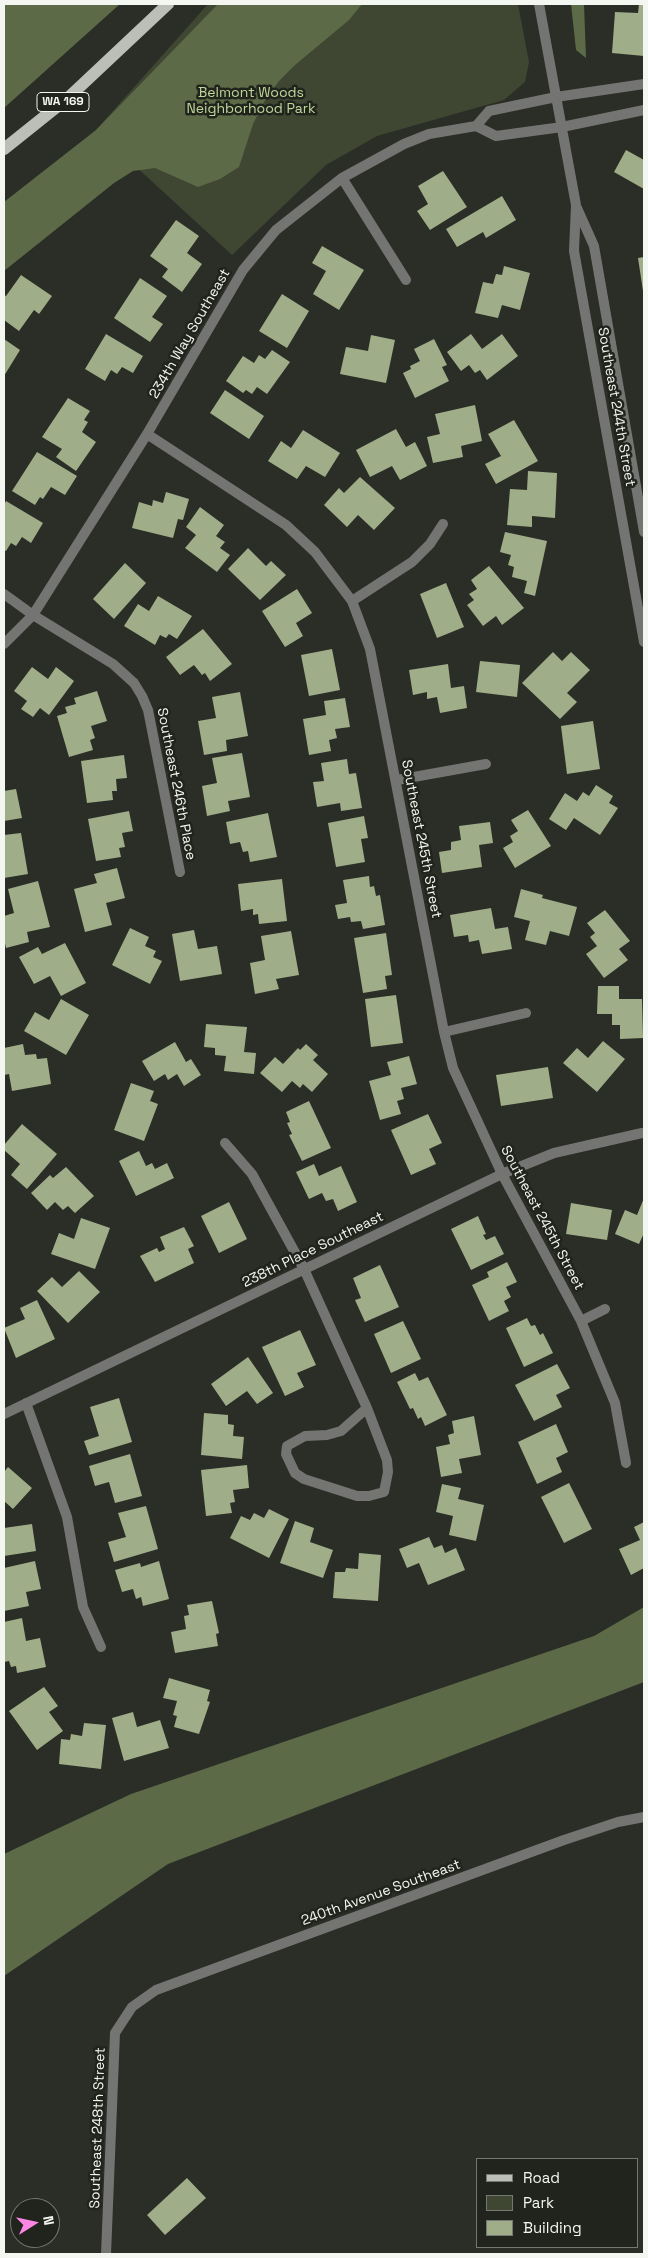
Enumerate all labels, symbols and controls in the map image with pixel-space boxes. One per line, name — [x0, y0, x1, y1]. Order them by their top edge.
park label: Belmont Woods Neighborhood Park — [186, 85, 316, 118]
road number: WA 169 — [37, 92, 89, 111]
street label: 234th Way Southeast — [146, 266, 234, 402]
street label: Southeast 244th Street — [594, 326, 638, 488]
street label: Southeast 246th Place — [153, 706, 199, 862]
street label: Southeast 245th Street — [397, 758, 445, 920]
street label: Southeast 245th Street — [497, 1143, 587, 1293]
street label: 238th Place Southeast — [240, 1208, 386, 1292]
street label: 240th Avenue Southeast — [299, 1856, 463, 1930]
street label: Southeast 248th Street — [87, 2047, 109, 2209]
legend — [476, 2158, 638, 2248]
text: Road — [523, 2168, 560, 2187]
text: Park — [523, 2193, 554, 2212]
north arrow — [10, 2198, 60, 2248]
text: N — [39, 2214, 58, 2227]
text: Building — [523, 2218, 582, 2237]

